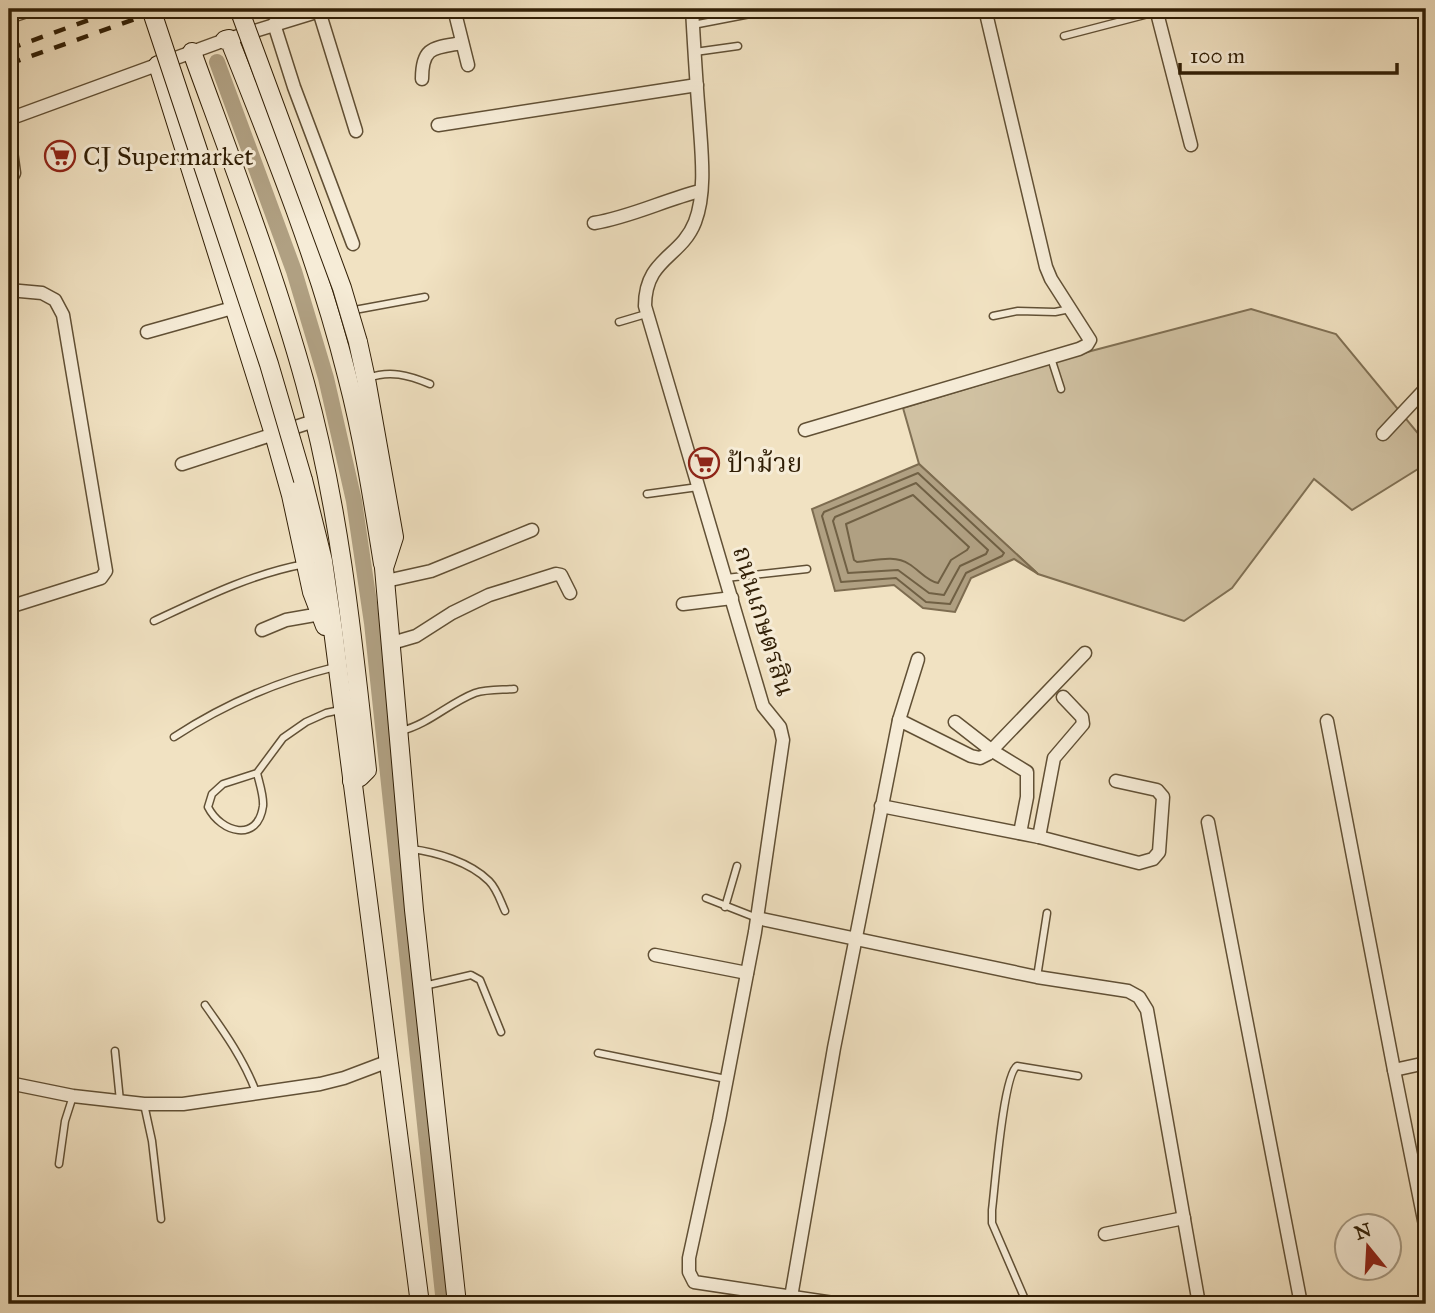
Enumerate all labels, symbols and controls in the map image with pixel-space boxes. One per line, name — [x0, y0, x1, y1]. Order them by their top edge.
scale bar — [1180, 32, 1396, 76]
text: 100 m — [1190, 43, 1245, 69]
supermarket icon: CJ Supermarket — [43, 139, 77, 173]
place label: CJ Supermarket — [83, 140, 254, 172]
supermarket icon: ป้าม้วย — [687, 446, 721, 480]
place label: ป้าม้วย — [727, 447, 802, 479]
street label: ถนนเกษตรสิน — [726, 542, 802, 700]
north arrow — [1334, 1212, 1404, 1282]
text: N — [1352, 1218, 1374, 1245]

